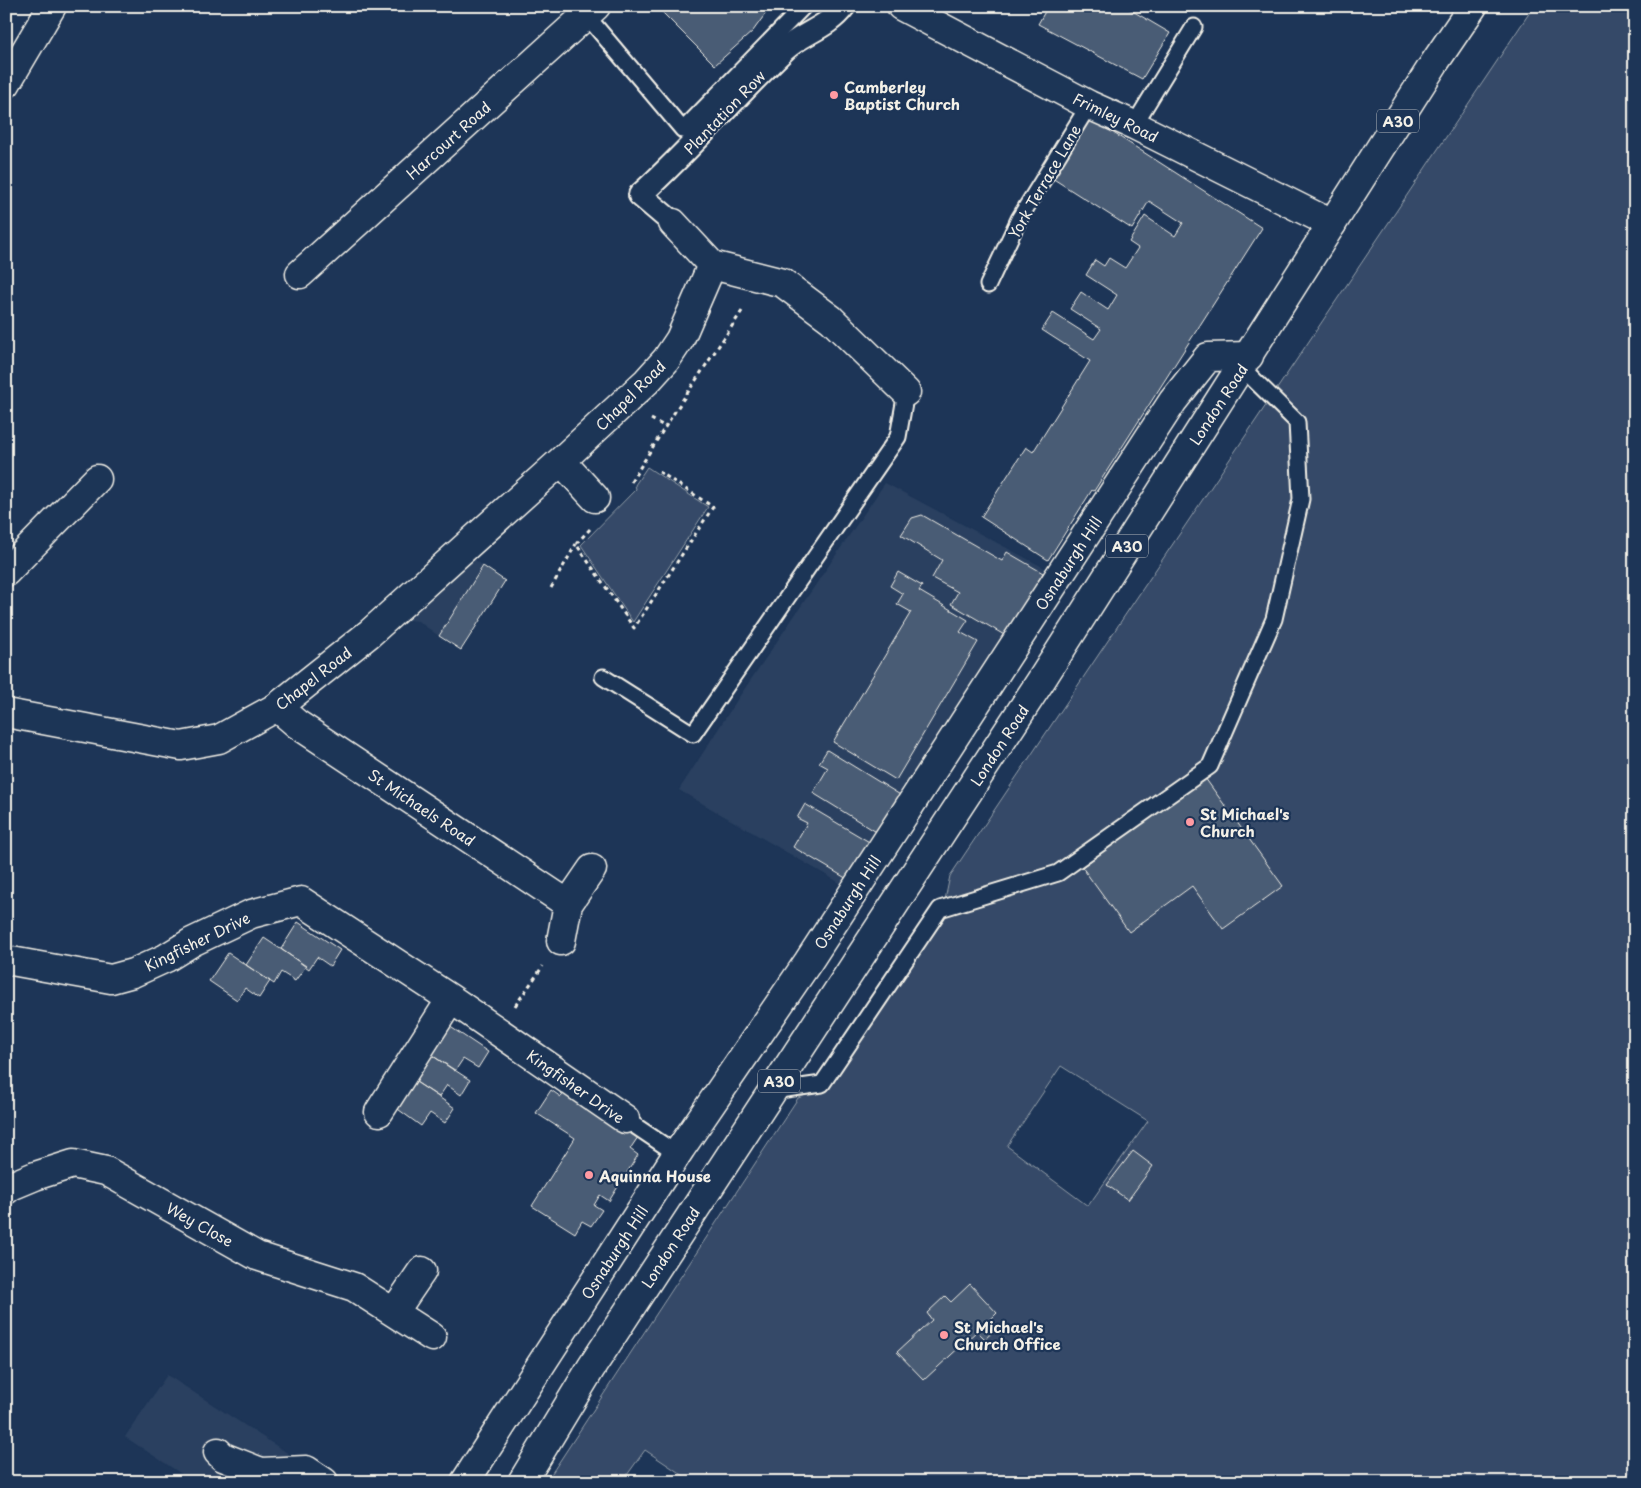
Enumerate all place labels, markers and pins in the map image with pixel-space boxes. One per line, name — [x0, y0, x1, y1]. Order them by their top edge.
place label: Camberley Baptist Church — [844, 75, 960, 115]
marker: Camberley Baptist Church — [828, 89, 840, 101]
place label: St Michael's Church — [1200, 802, 1290, 842]
marker: St Michael's Church — [1184, 816, 1196, 828]
place label: Aquinna House — [598, 1164, 711, 1187]
marker: Aquinna House — [583, 1169, 595, 1181]
place label: St Michael's Church Office — [954, 1315, 1061, 1355]
marker: St Michael's Church Office — [938, 1329, 950, 1341]

